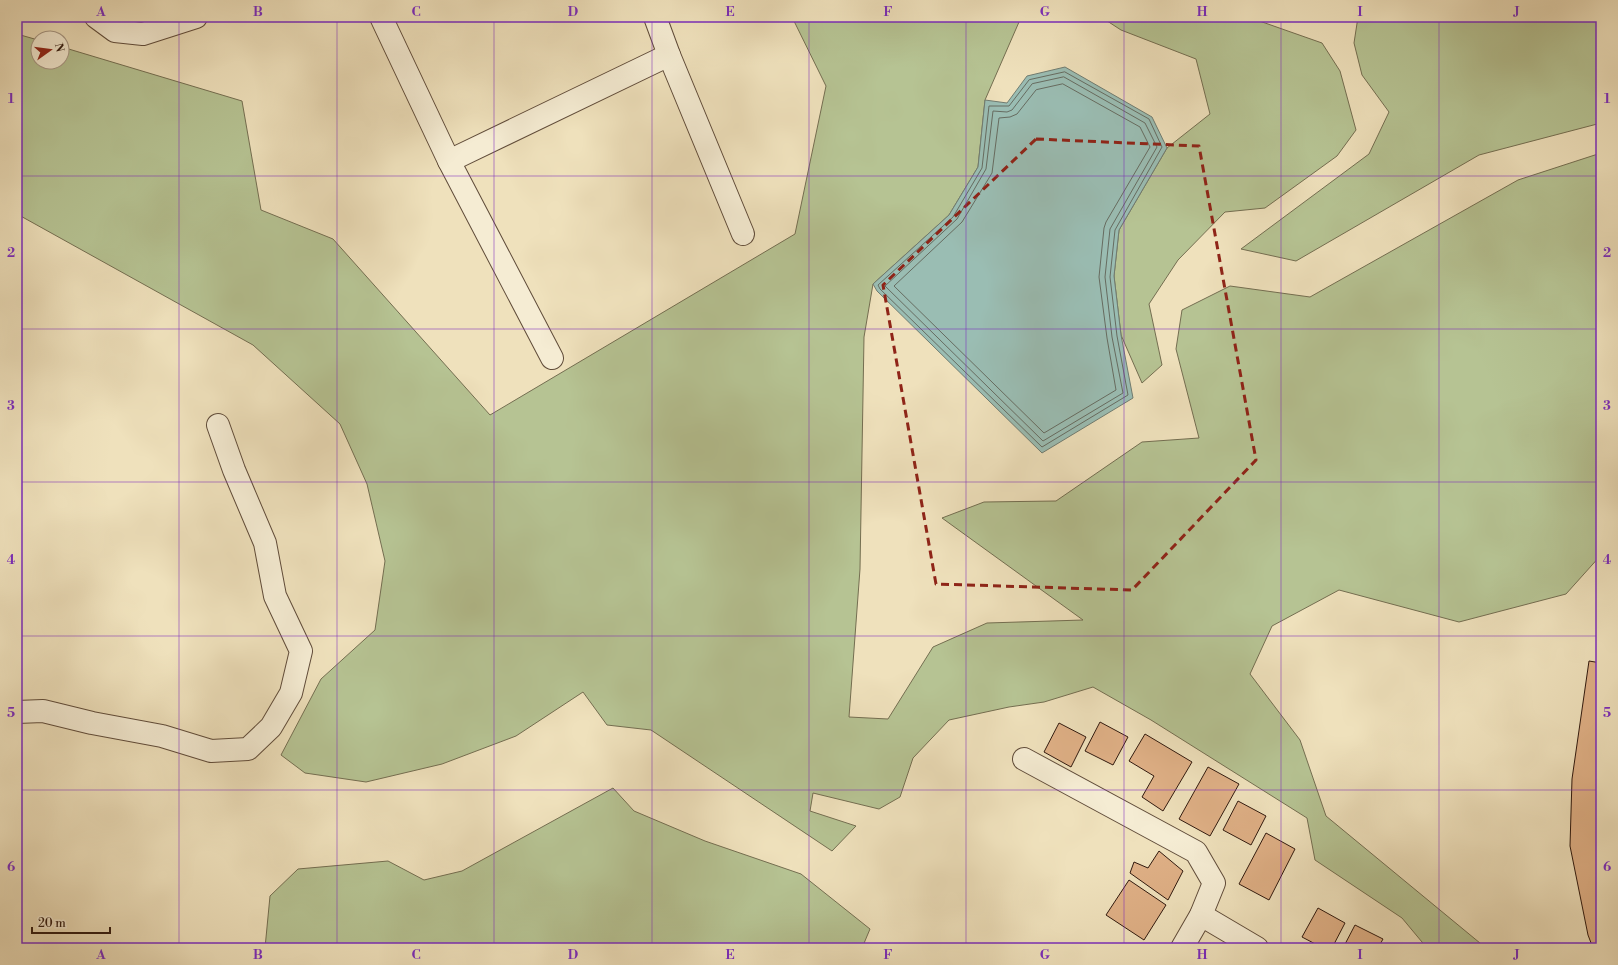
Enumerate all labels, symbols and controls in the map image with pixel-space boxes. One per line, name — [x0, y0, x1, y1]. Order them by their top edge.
text: A — [95, 4, 106, 20]
text: B — [253, 4, 263, 20]
text: C — [411, 4, 421, 20]
text: D — [568, 4, 578, 20]
text: E — [725, 4, 735, 20]
text: F — [883, 4, 893, 20]
text: G — [1040, 4, 1051, 20]
text: H — [1197, 4, 1208, 20]
text: I — [1357, 4, 1363, 20]
text: J — [1512, 4, 1520, 20]
north arrow — [30, 30, 70, 70]
text: N — [51, 42, 67, 54]
text: 1 — [8, 91, 15, 107]
text: 1 — [1604, 91, 1611, 107]
text: 2 — [7, 245, 15, 261]
text: 2 — [1603, 245, 1611, 261]
text: 3 — [7, 398, 15, 414]
text: 3 — [1603, 398, 1611, 414]
text: 4 — [7, 552, 16, 568]
text: 4 — [1603, 552, 1612, 568]
text: 5 — [7, 705, 15, 721]
text: 5 — [1603, 705, 1611, 721]
text: 6 — [7, 859, 15, 875]
text: 6 — [1603, 859, 1611, 875]
scale bar — [32, 909, 110, 935]
text: 20 m — [38, 916, 66, 931]
text: A — [95, 947, 106, 963]
text: B — [253, 947, 263, 963]
text: C — [411, 947, 421, 963]
text: D — [568, 947, 578, 963]
text: E — [725, 947, 735, 963]
text: F — [883, 947, 893, 963]
text: G — [1040, 947, 1051, 963]
text: H — [1197, 947, 1208, 963]
text: I — [1357, 947, 1363, 963]
text: J — [1512, 947, 1520, 963]

